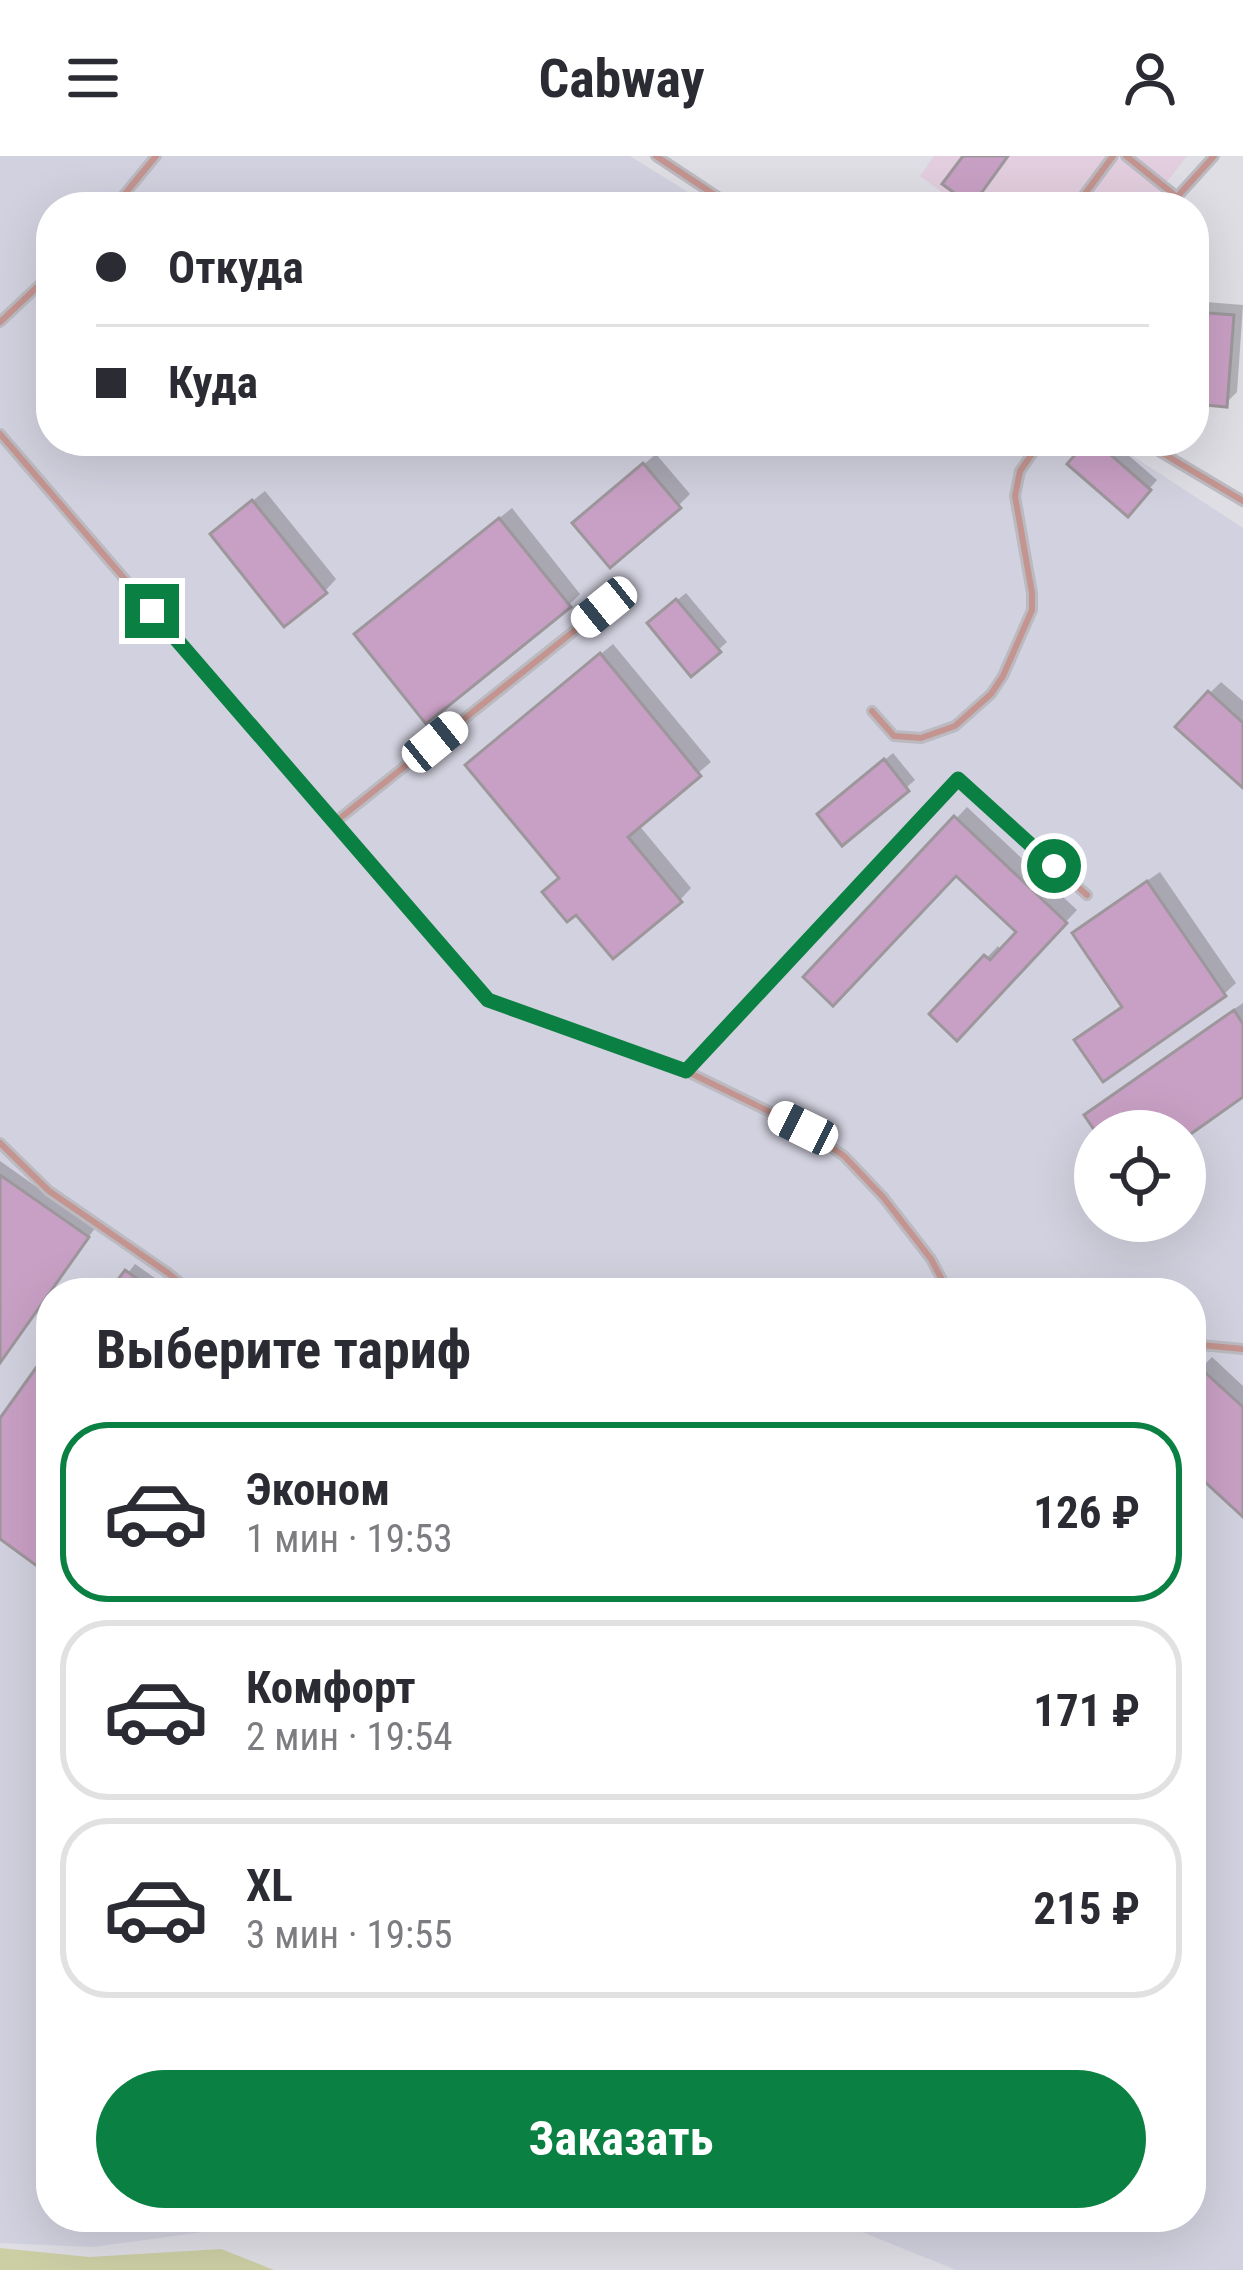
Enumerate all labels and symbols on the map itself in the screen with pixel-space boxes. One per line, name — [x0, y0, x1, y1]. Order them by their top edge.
car — [565, 570, 643, 644]
route end — [125, 584, 179, 638]
car — [396, 705, 474, 779]
route start — [1027, 839, 1081, 893]
car — [763, 1096, 843, 1160]

